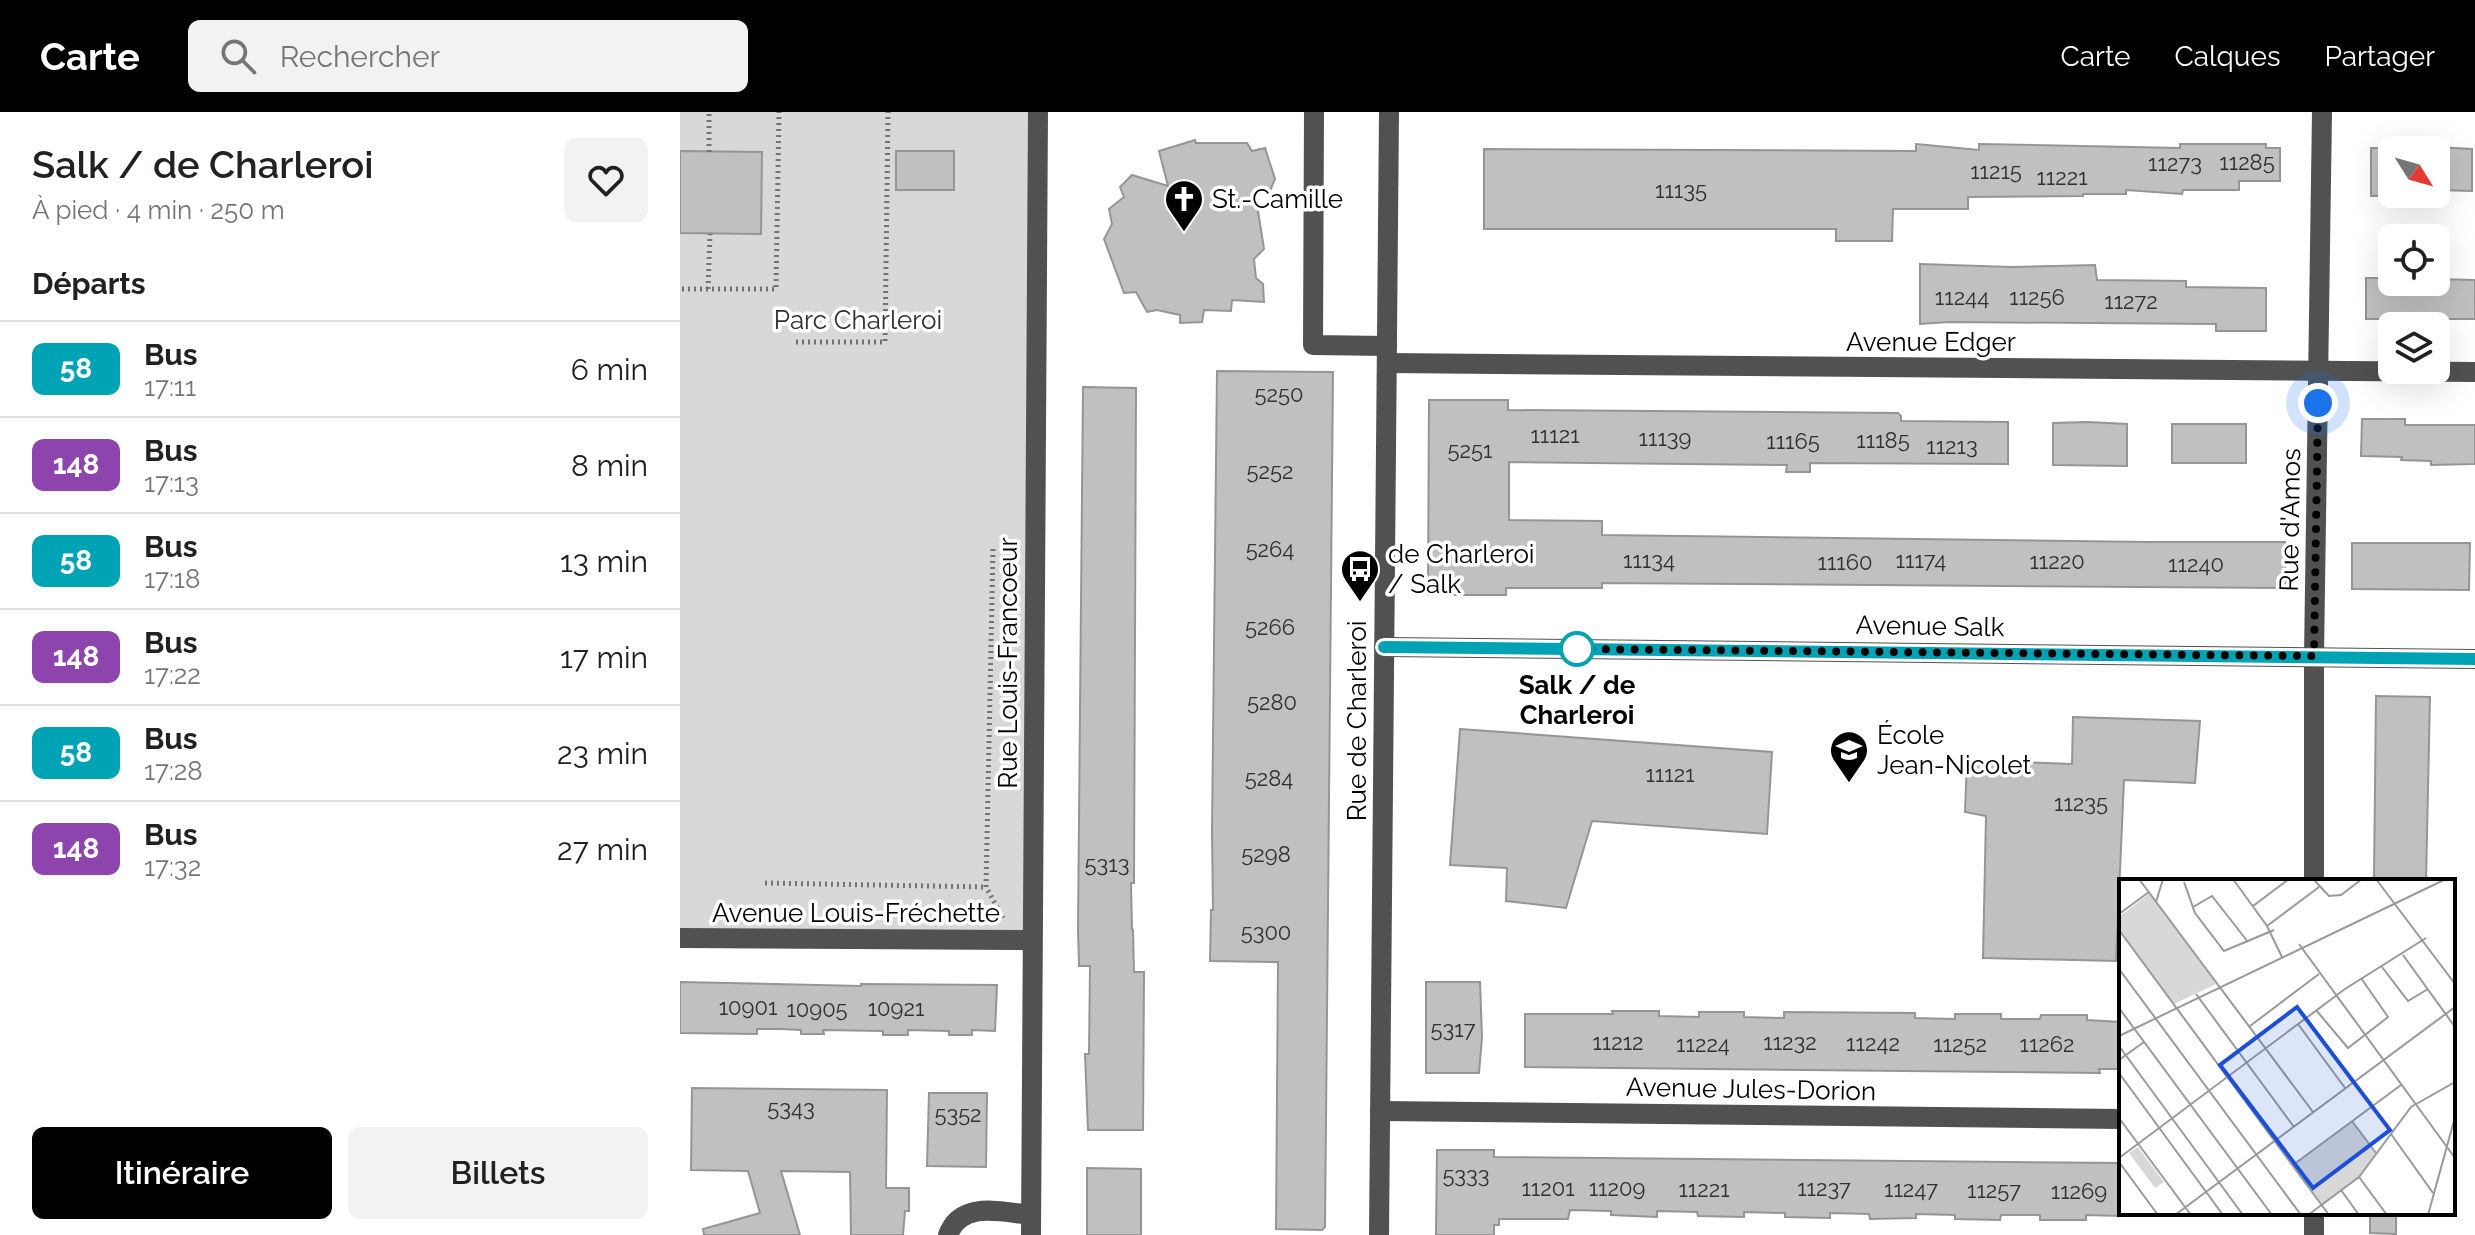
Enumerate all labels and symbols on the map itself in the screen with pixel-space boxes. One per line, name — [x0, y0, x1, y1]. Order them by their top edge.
north arrow — [2378, 136, 2450, 208]
house number: 11285 — [2219, 149, 2275, 175]
house number: 11273 — [2148, 150, 2202, 176]
house number: 11215 — [1970, 158, 2022, 184]
house number: 11221 — [2036, 164, 2088, 190]
house number: 11135 — [1655, 177, 1707, 203]
church icon: St.-Camille — [1163, 178, 1205, 233]
place label: St.-Camille — [1212, 184, 1343, 214]
house number: 11244 — [1935, 284, 1989, 310]
house number: 11256 — [2009, 284, 2065, 310]
house number: 11272 — [2104, 288, 2158, 314]
park label: Parc Charleroi — [774, 305, 942, 335]
street label: Avenue Edger — [1846, 327, 2016, 357]
house number: 5250 — [1255, 381, 1303, 407]
your location — [2298, 383, 2338, 423]
house number: 11121 — [1530, 422, 1580, 448]
house number: 11139 — [1639, 425, 1691, 451]
house number: 11185 — [1856, 427, 1910, 453]
house number: 11165 — [1766, 428, 1820, 454]
house number: 11213 — [1926, 433, 1978, 459]
house number: 5251 — [1448, 437, 1492, 463]
street label: Rue d'Amos — [2274, 448, 2306, 592]
house number: 5252 — [1247, 458, 1293, 484]
house number: 5264 — [1246, 536, 1294, 562]
street label: Rue Louis-Francoeur — [993, 537, 1023, 789]
place label: de Charleroi / Salk — [1388, 539, 1535, 599]
house number: 11134 — [1623, 547, 1675, 573]
house number: 11174 — [1896, 547, 1946, 573]
bus stop icon: de Charleroi / Salk — [1339, 548, 1381, 603]
house number: 11220 — [2029, 548, 2085, 574]
house number: 11160 — [1818, 549, 1872, 575]
house number: 11240 — [2168, 551, 2224, 577]
street label: Avenue Salk — [1855, 610, 2005, 642]
house number: 5266 — [1245, 614, 1295, 640]
street label: Rue de Charleroi — [1342, 621, 1372, 821]
marker: Salk / de Charleroi — [1560, 632, 1594, 666]
place label: Salk / de Charleroi — [1519, 670, 1636, 730]
house number: 5280 — [1247, 689, 1297, 715]
place label: École Jean-Nicolet — [1877, 720, 2031, 780]
school or university icon: École Jean-Nicolet — [1828, 729, 1870, 784]
house number: 11121 — [1645, 761, 1695, 787]
house number: 5284 — [1245, 765, 1293, 791]
house number: 11235 — [2054, 790, 2108, 816]
house number: 5298 — [1241, 841, 1291, 867]
house number: 5313 — [1085, 851, 1129, 877]
inset map — [2119, 879, 2455, 1215]
street label: Avenue Louis-Fréchette — [712, 898, 1000, 928]
house number: 5300 — [1241, 919, 1291, 945]
house number: 10901 — [719, 994, 777, 1020]
house number: 10921 — [868, 995, 924, 1021]
house number: 10905 — [786, 996, 848, 1022]
house number: 5317 — [1431, 1016, 1476, 1042]
house number: 11212 — [1592, 1029, 1644, 1055]
house number: 11232 — [1763, 1029, 1817, 1055]
house number: 11242 — [1846, 1030, 1900, 1056]
house number: 11224 — [1676, 1031, 1730, 1057]
house number: 11252 — [1933, 1031, 1987, 1057]
house number: 11262 — [2019, 1031, 2075, 1057]
street label: Avenue Jules-Dorion — [1626, 1072, 1876, 1106]
house number: 5343 — [767, 1095, 815, 1121]
house number: 5352 — [934, 1101, 982, 1127]
house number: 5333 — [1442, 1162, 1490, 1188]
house number: 11201 — [1521, 1175, 1575, 1201]
house number: 11209 — [1589, 1175, 1645, 1201]
house number: 11237 — [1797, 1175, 1851, 1201]
house number: 11221 — [1678, 1176, 1730, 1202]
house number: 11247 — [1884, 1176, 1938, 1202]
house number: 11257 — [1967, 1177, 2021, 1203]
house number: 11269 — [2051, 1178, 2107, 1204]

